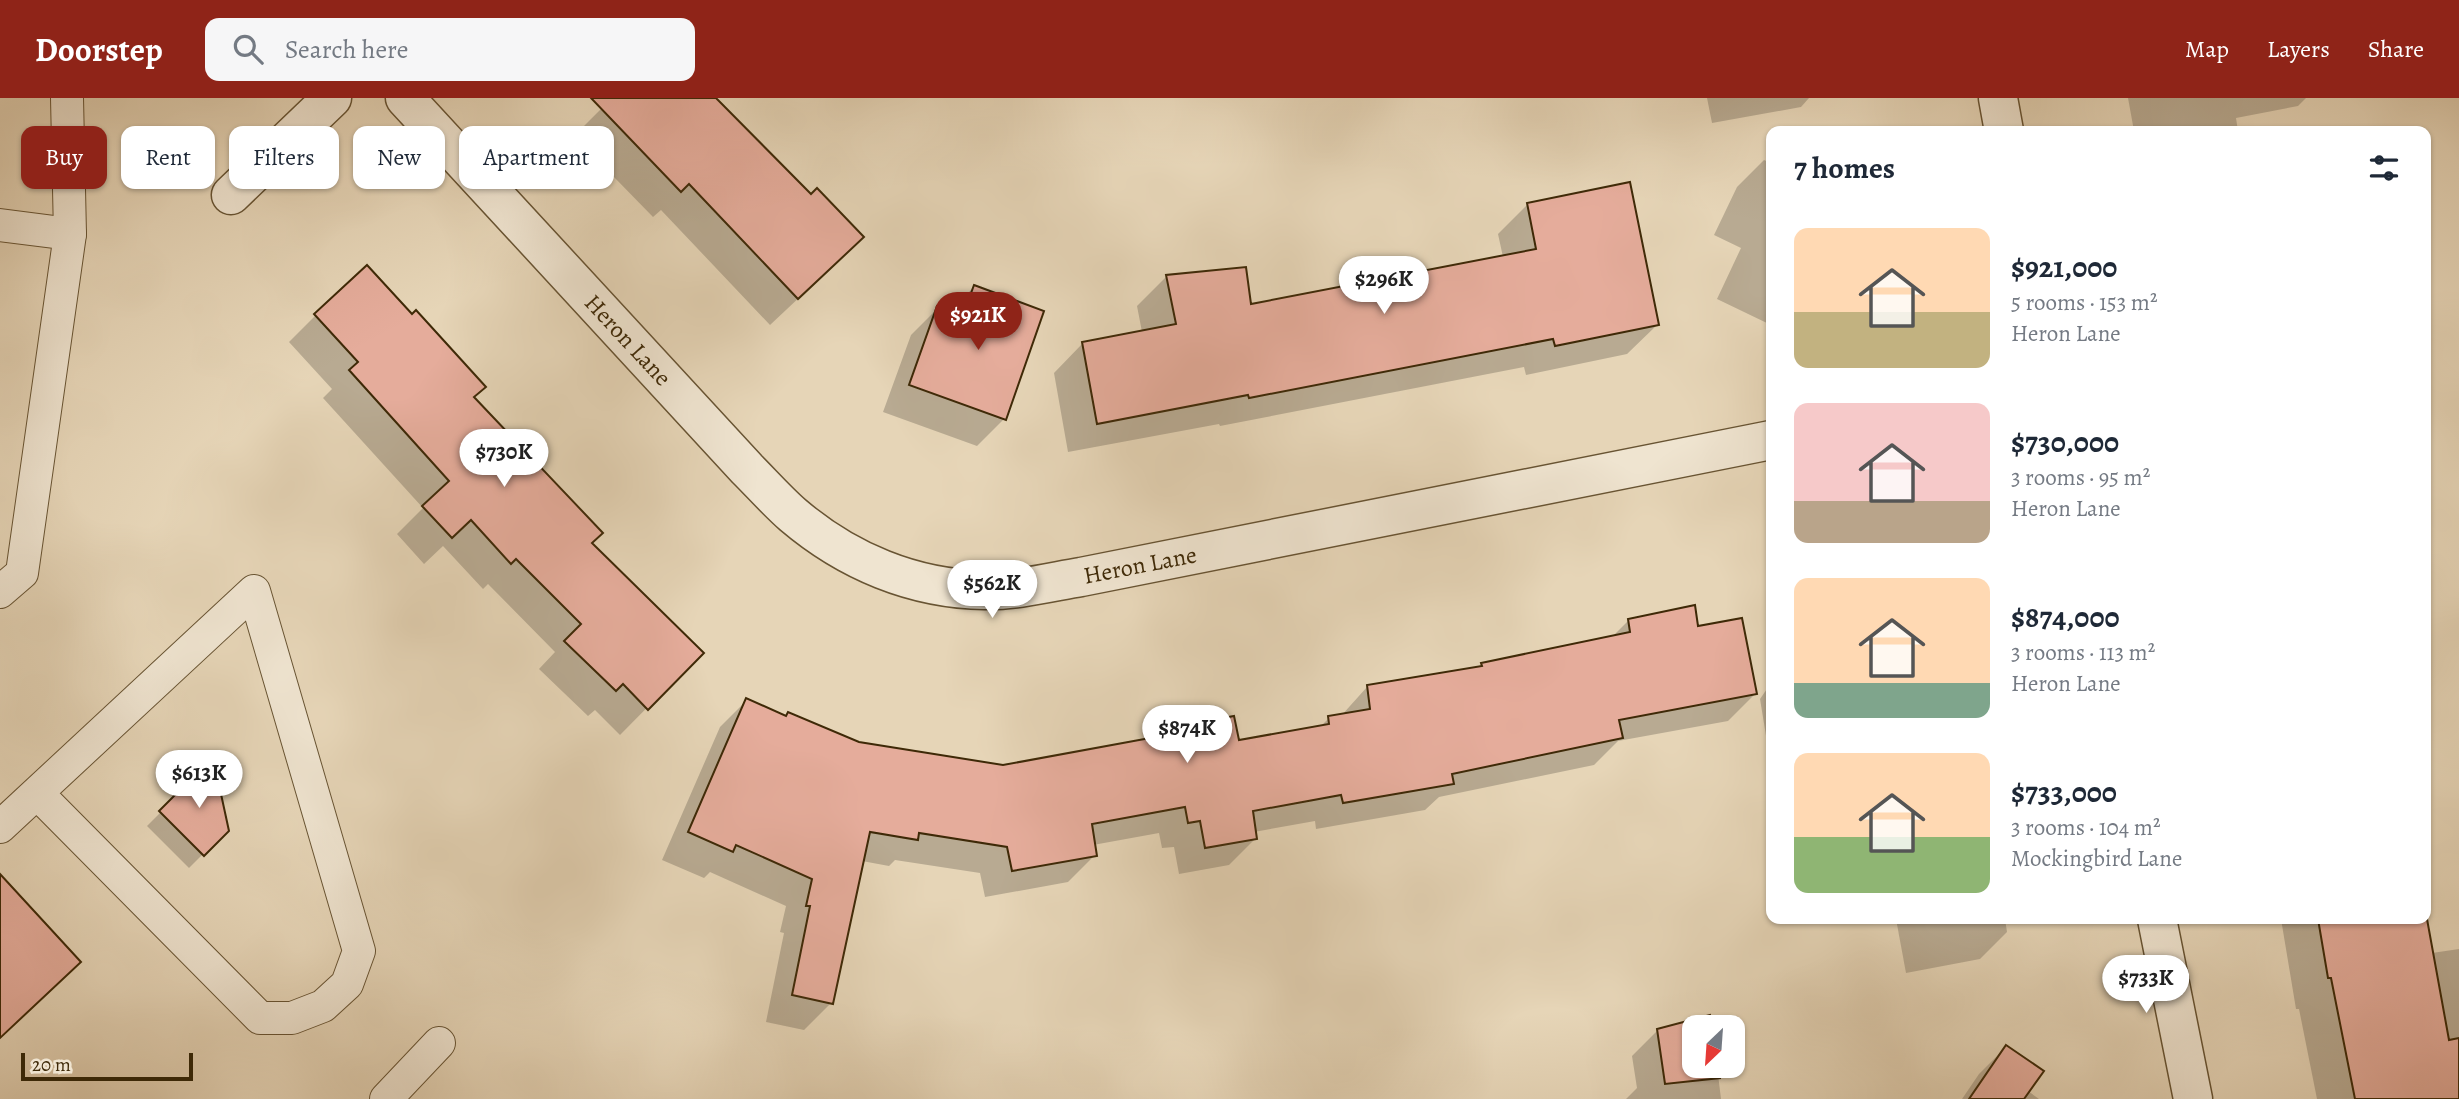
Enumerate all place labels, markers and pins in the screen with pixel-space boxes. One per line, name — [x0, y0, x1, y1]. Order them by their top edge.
pin: $296K — [1335, 256, 1433, 316]
pin: $921K — [929, 292, 1027, 352]
pin: $730K — [455, 430, 553, 489]
pin: $562K — [943, 560, 1041, 620]
pin: $874K — [1138, 706, 1236, 765]
pin: $613K — [150, 750, 248, 810]
pin: $733K — [2097, 956, 2195, 1015]

